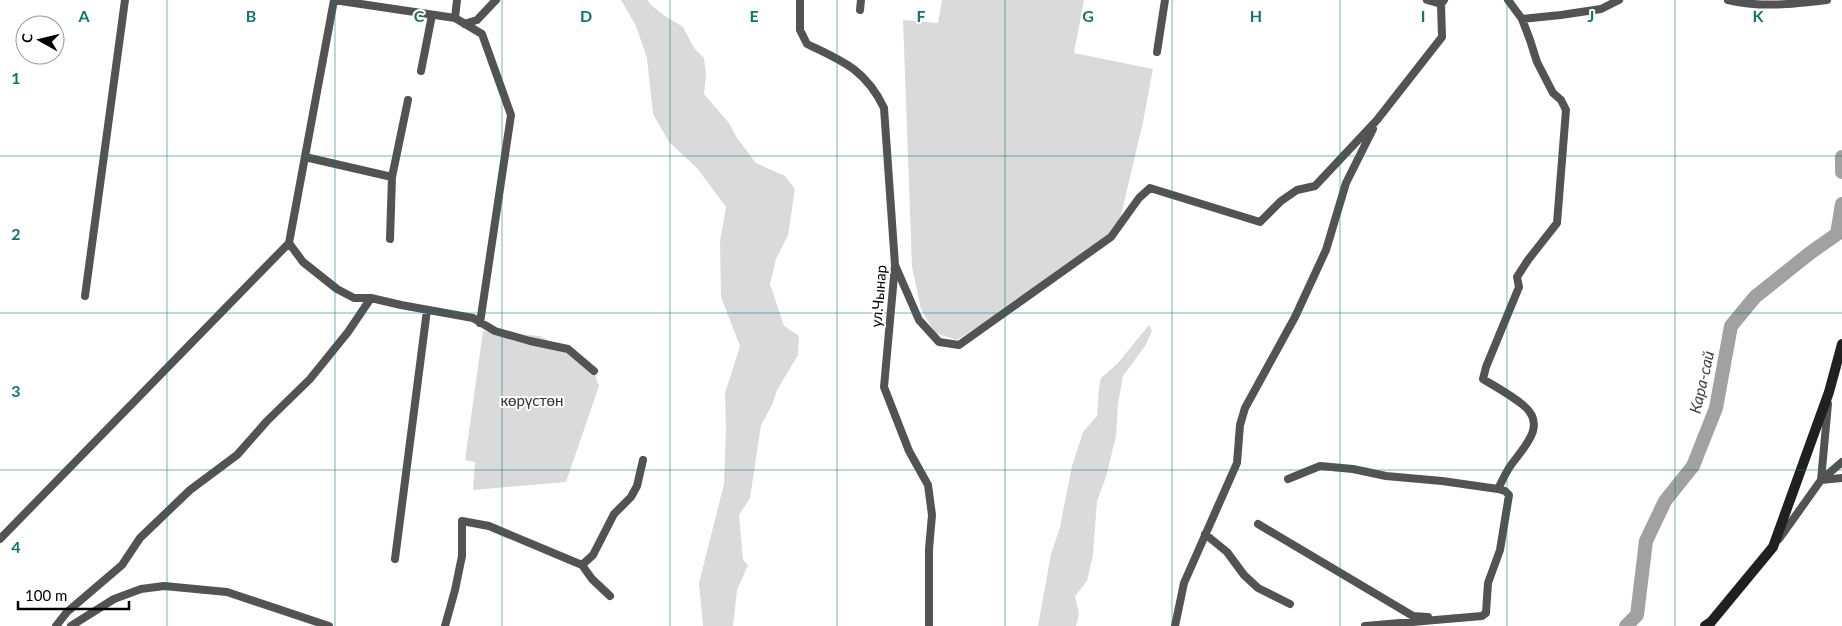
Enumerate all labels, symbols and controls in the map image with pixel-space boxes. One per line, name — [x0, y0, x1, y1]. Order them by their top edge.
text: A — [77, 6, 90, 25]
text: B — [246, 6, 256, 25]
text: C — [414, 6, 425, 25]
text: D — [580, 6, 592, 25]
text: E — [749, 6, 759, 25]
text: F — [916, 6, 926, 25]
text: G — [1082, 6, 1094, 25]
text: H — [1250, 6, 1262, 25]
text: I — [1421, 6, 1425, 25]
text: J — [1588, 6, 1594, 25]
text: K — [1753, 6, 1765, 25]
north arrow — [15, 15, 65, 65]
text: С — [18, 32, 36, 44]
text: 1 — [11, 68, 21, 87]
text: 2 — [11, 224, 21, 243]
street label: ул.Чынар — [866, 264, 890, 328]
water label: Кара-сай — [1685, 349, 1717, 415]
text: 3 — [11, 381, 21, 400]
park label: көрүстөн — [500, 391, 564, 409]
text: 4 — [11, 537, 21, 556]
scale bar — [18, 578, 129, 610]
text: 100 m — [25, 586, 67, 604]

